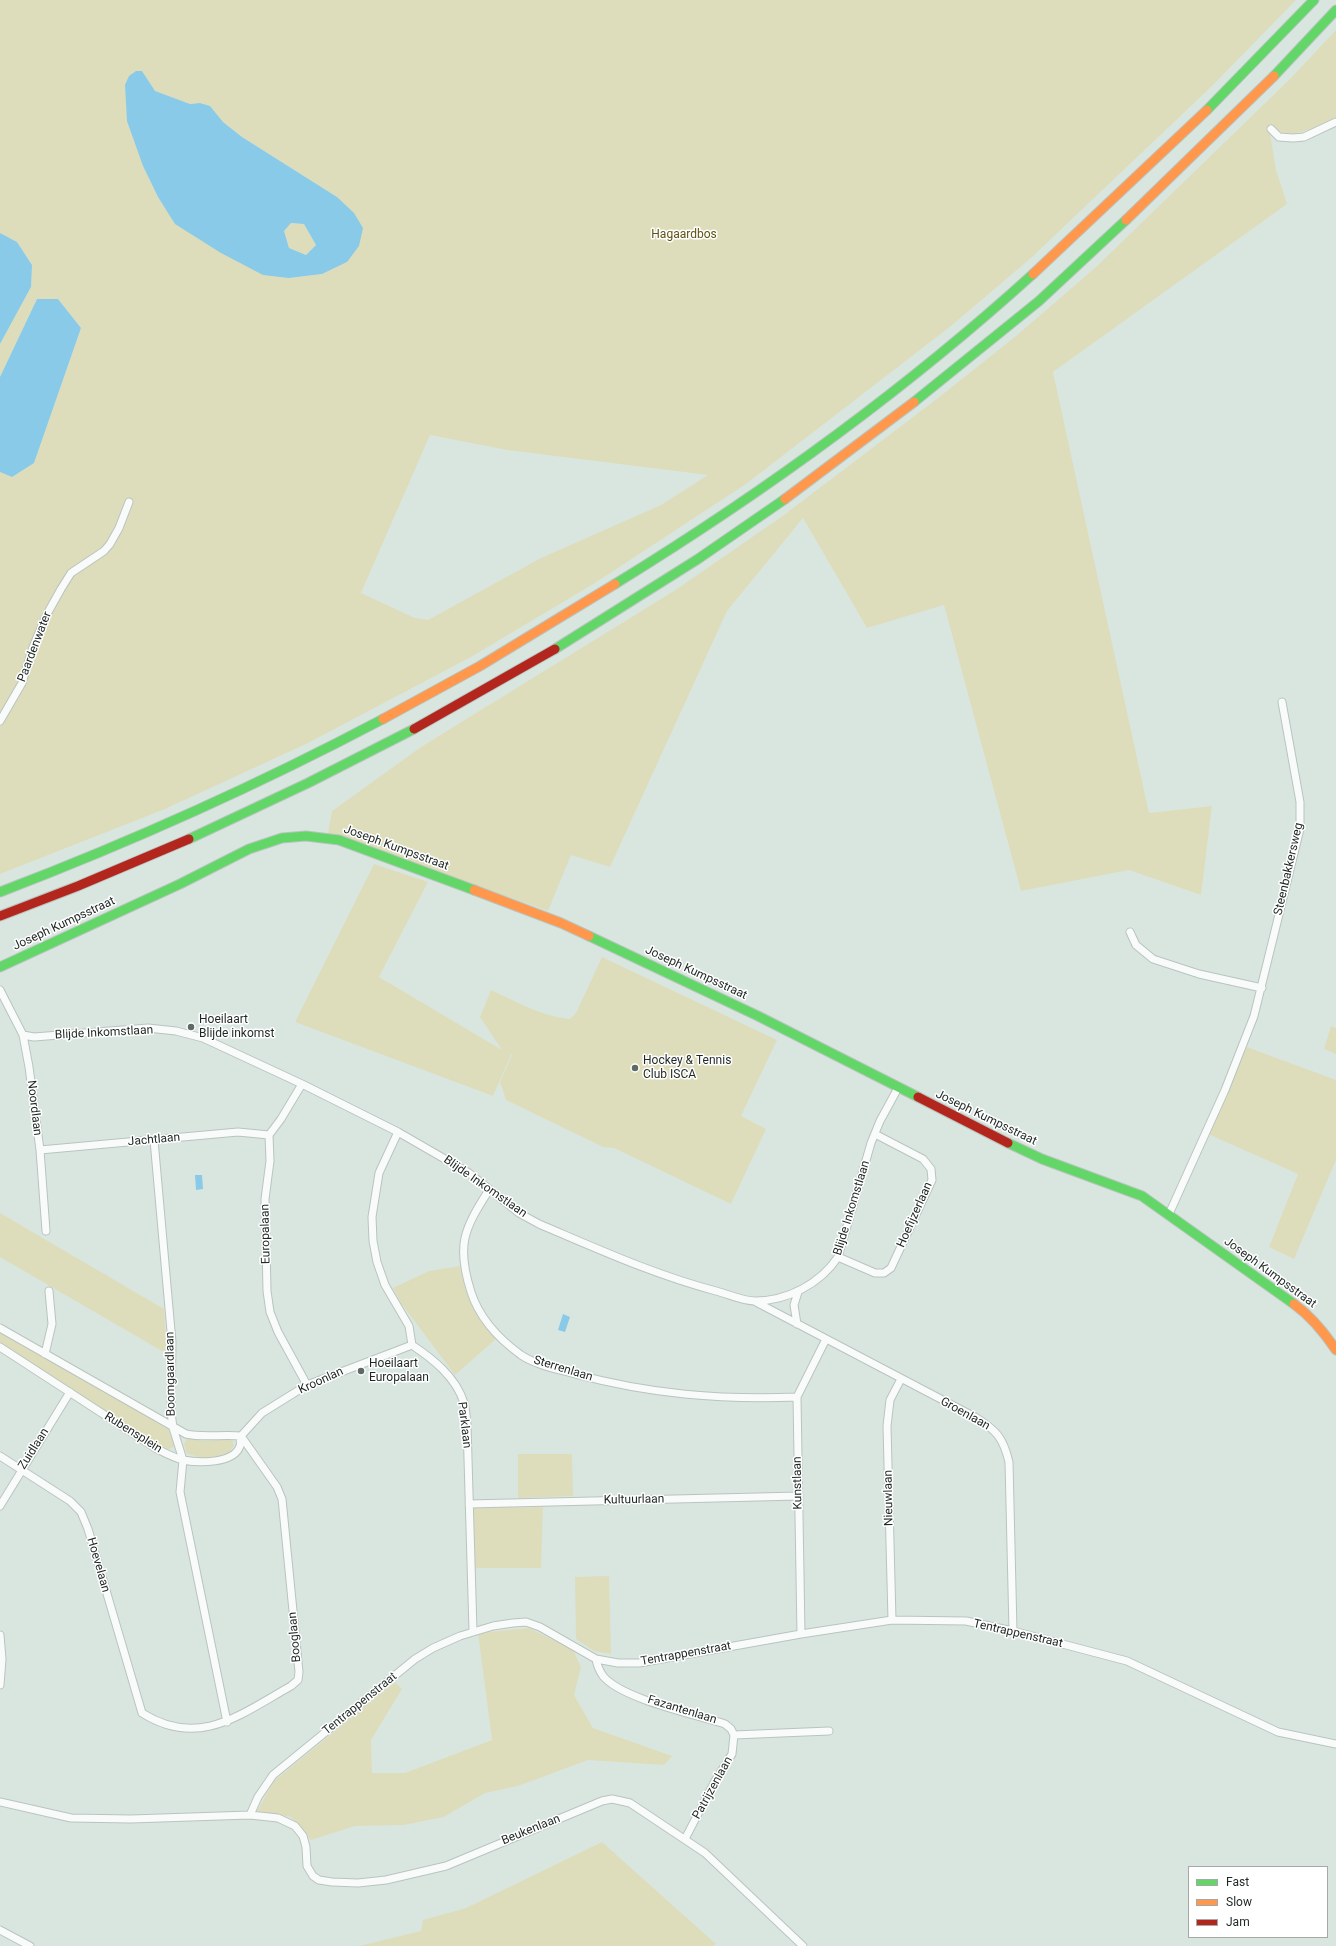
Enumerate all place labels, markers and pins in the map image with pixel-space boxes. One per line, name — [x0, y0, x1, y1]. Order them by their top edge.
place label: Hoeilaart Blijde inkomst — [199, 1013, 274, 1041]
marker: Hoeilaart Blijde inkomst — [186, 1022, 196, 1032]
place label: Hockey & Tennis Club ISCA — [643, 1054, 731, 1082]
marker: Hockey & Tennis Club ISCA — [630, 1063, 640, 1073]
place label: Hoeilaart Europalaan — [369, 1357, 429, 1385]
marker: Hoeilaart Europalaan — [356, 1366, 366, 1376]

